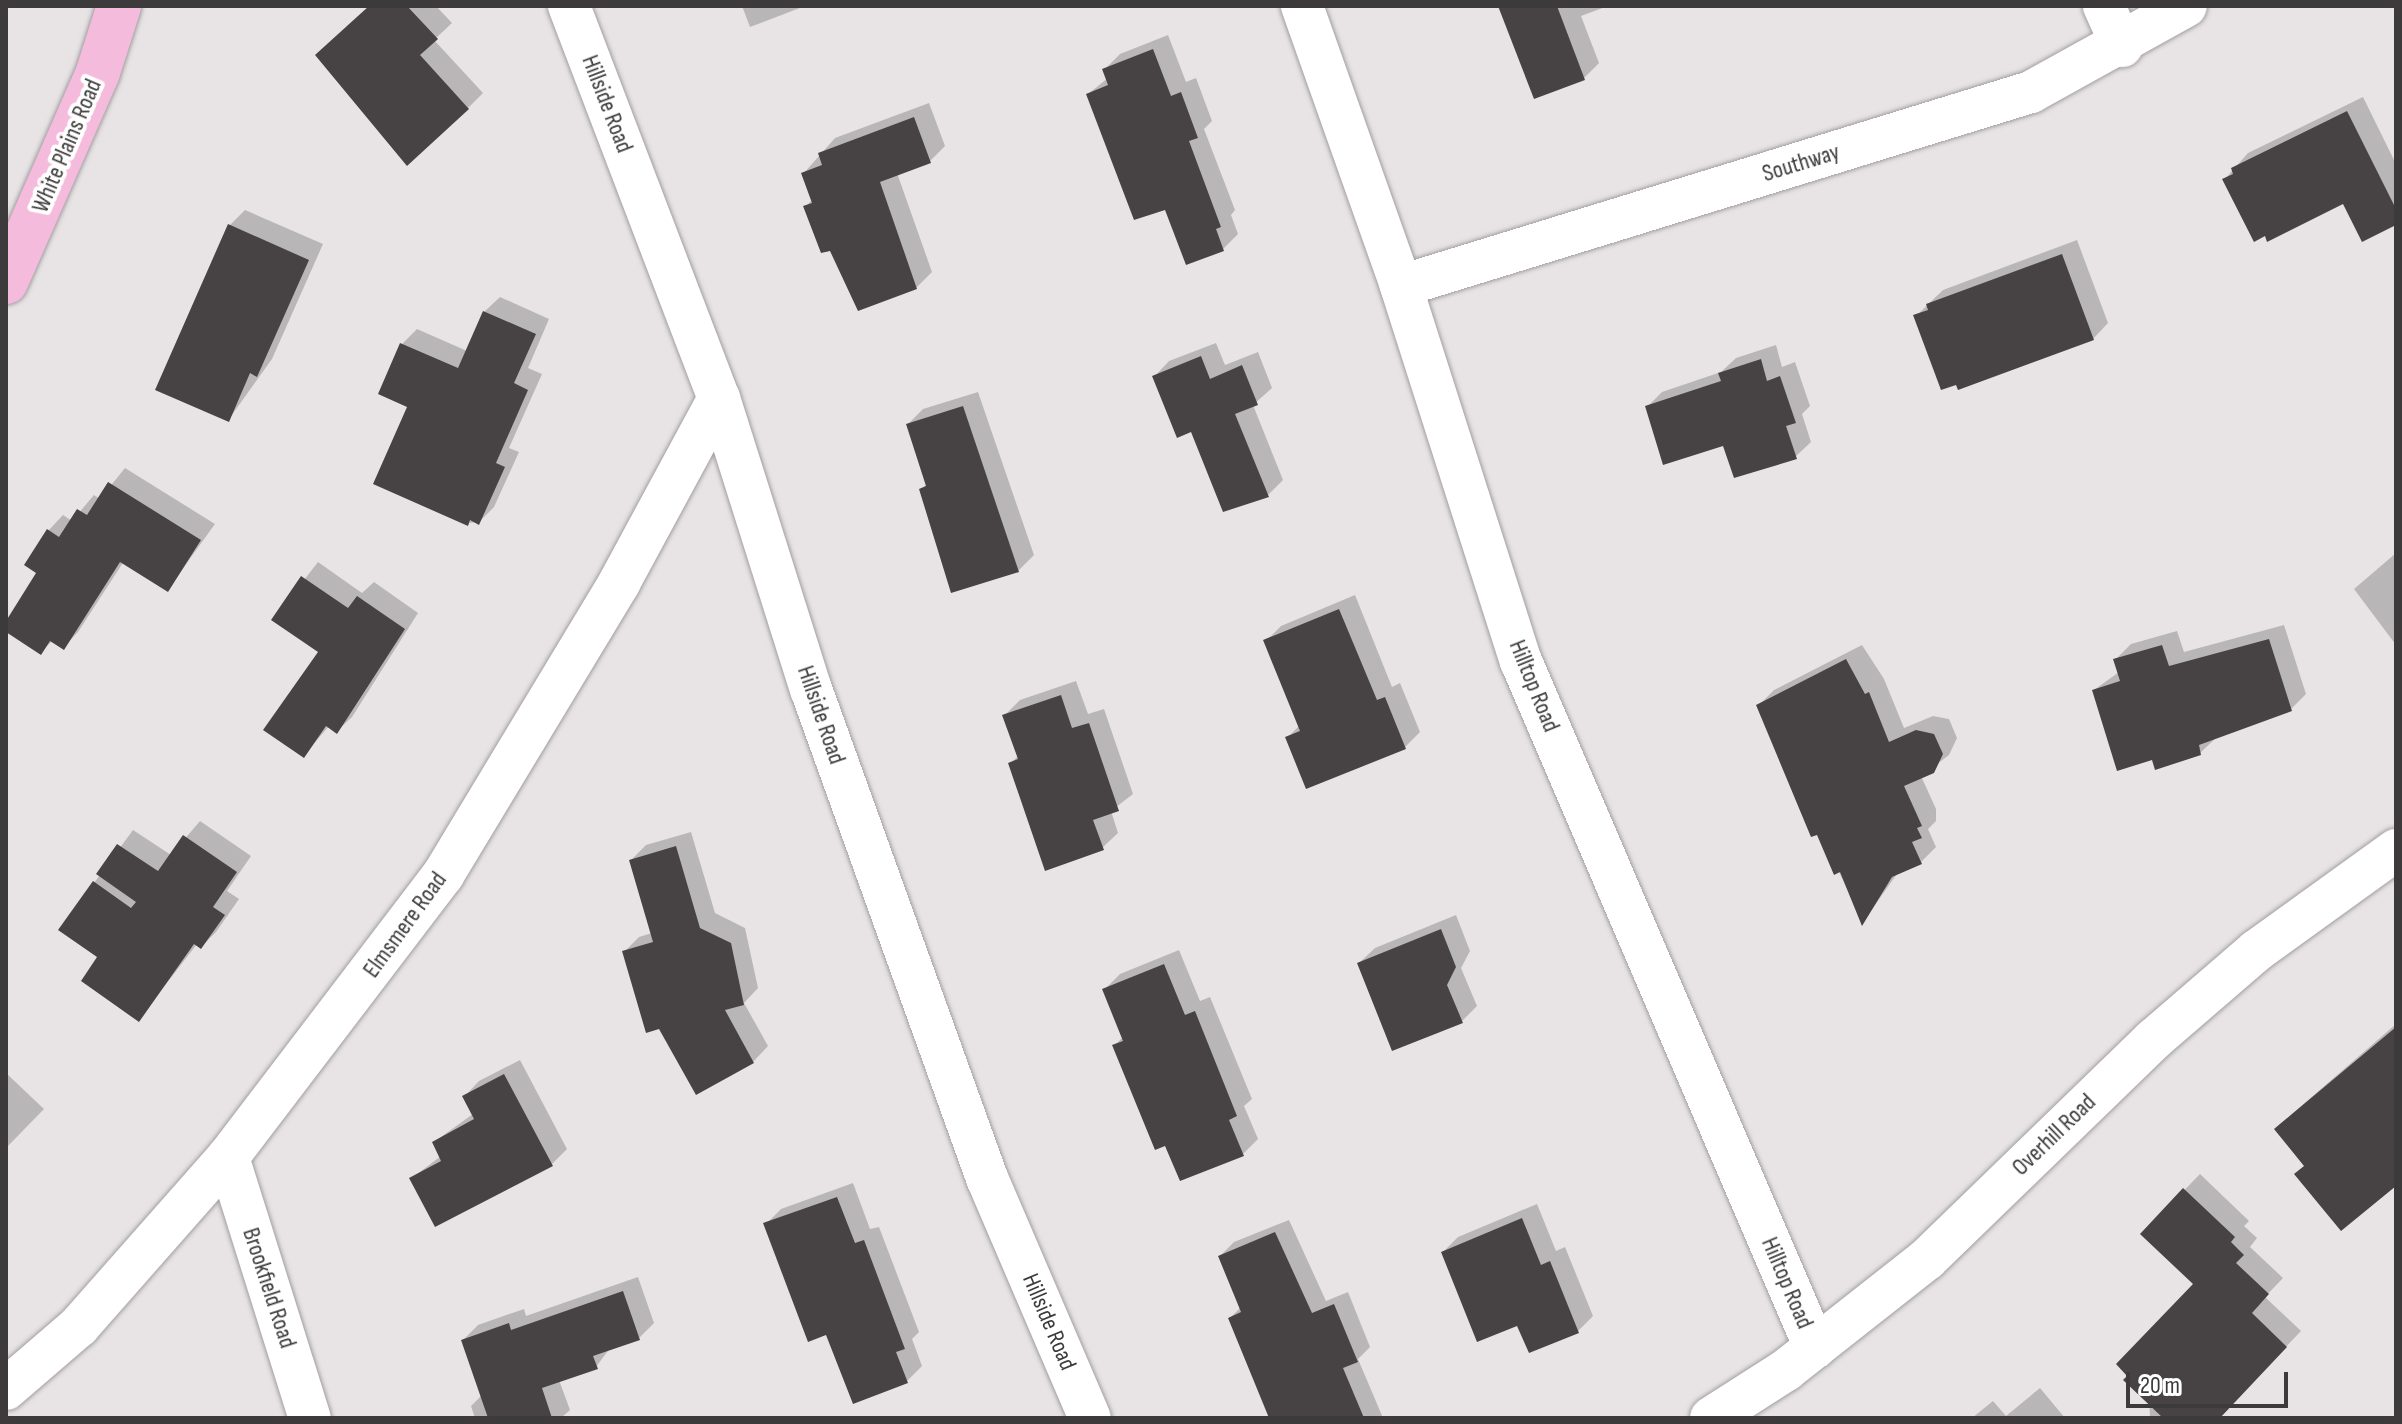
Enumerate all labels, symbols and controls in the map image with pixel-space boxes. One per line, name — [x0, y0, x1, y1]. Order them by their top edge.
street label: Hillside Road — [575, 51, 639, 157]
street label: White Plains Road — [26, 75, 108, 217]
street label: Southway — [1759, 138, 1843, 188]
street label: Hilltop Road — [1503, 636, 1565, 736]
street label: Hillside Road — [791, 662, 851, 768]
street label: Elmsmere Road — [357, 867, 453, 983]
street label: Overhill Road — [2006, 1088, 2102, 1182]
street label: Brookfield Road — [236, 1224, 302, 1352]
street label: Hilltop Road — [1755, 1233, 1819, 1333]
street label: Hillside Road — [1016, 1269, 1082, 1375]
scale bar — [2130, 1356, 2292, 1406]
text: 20 m — [2140, 1371, 2180, 1400]

